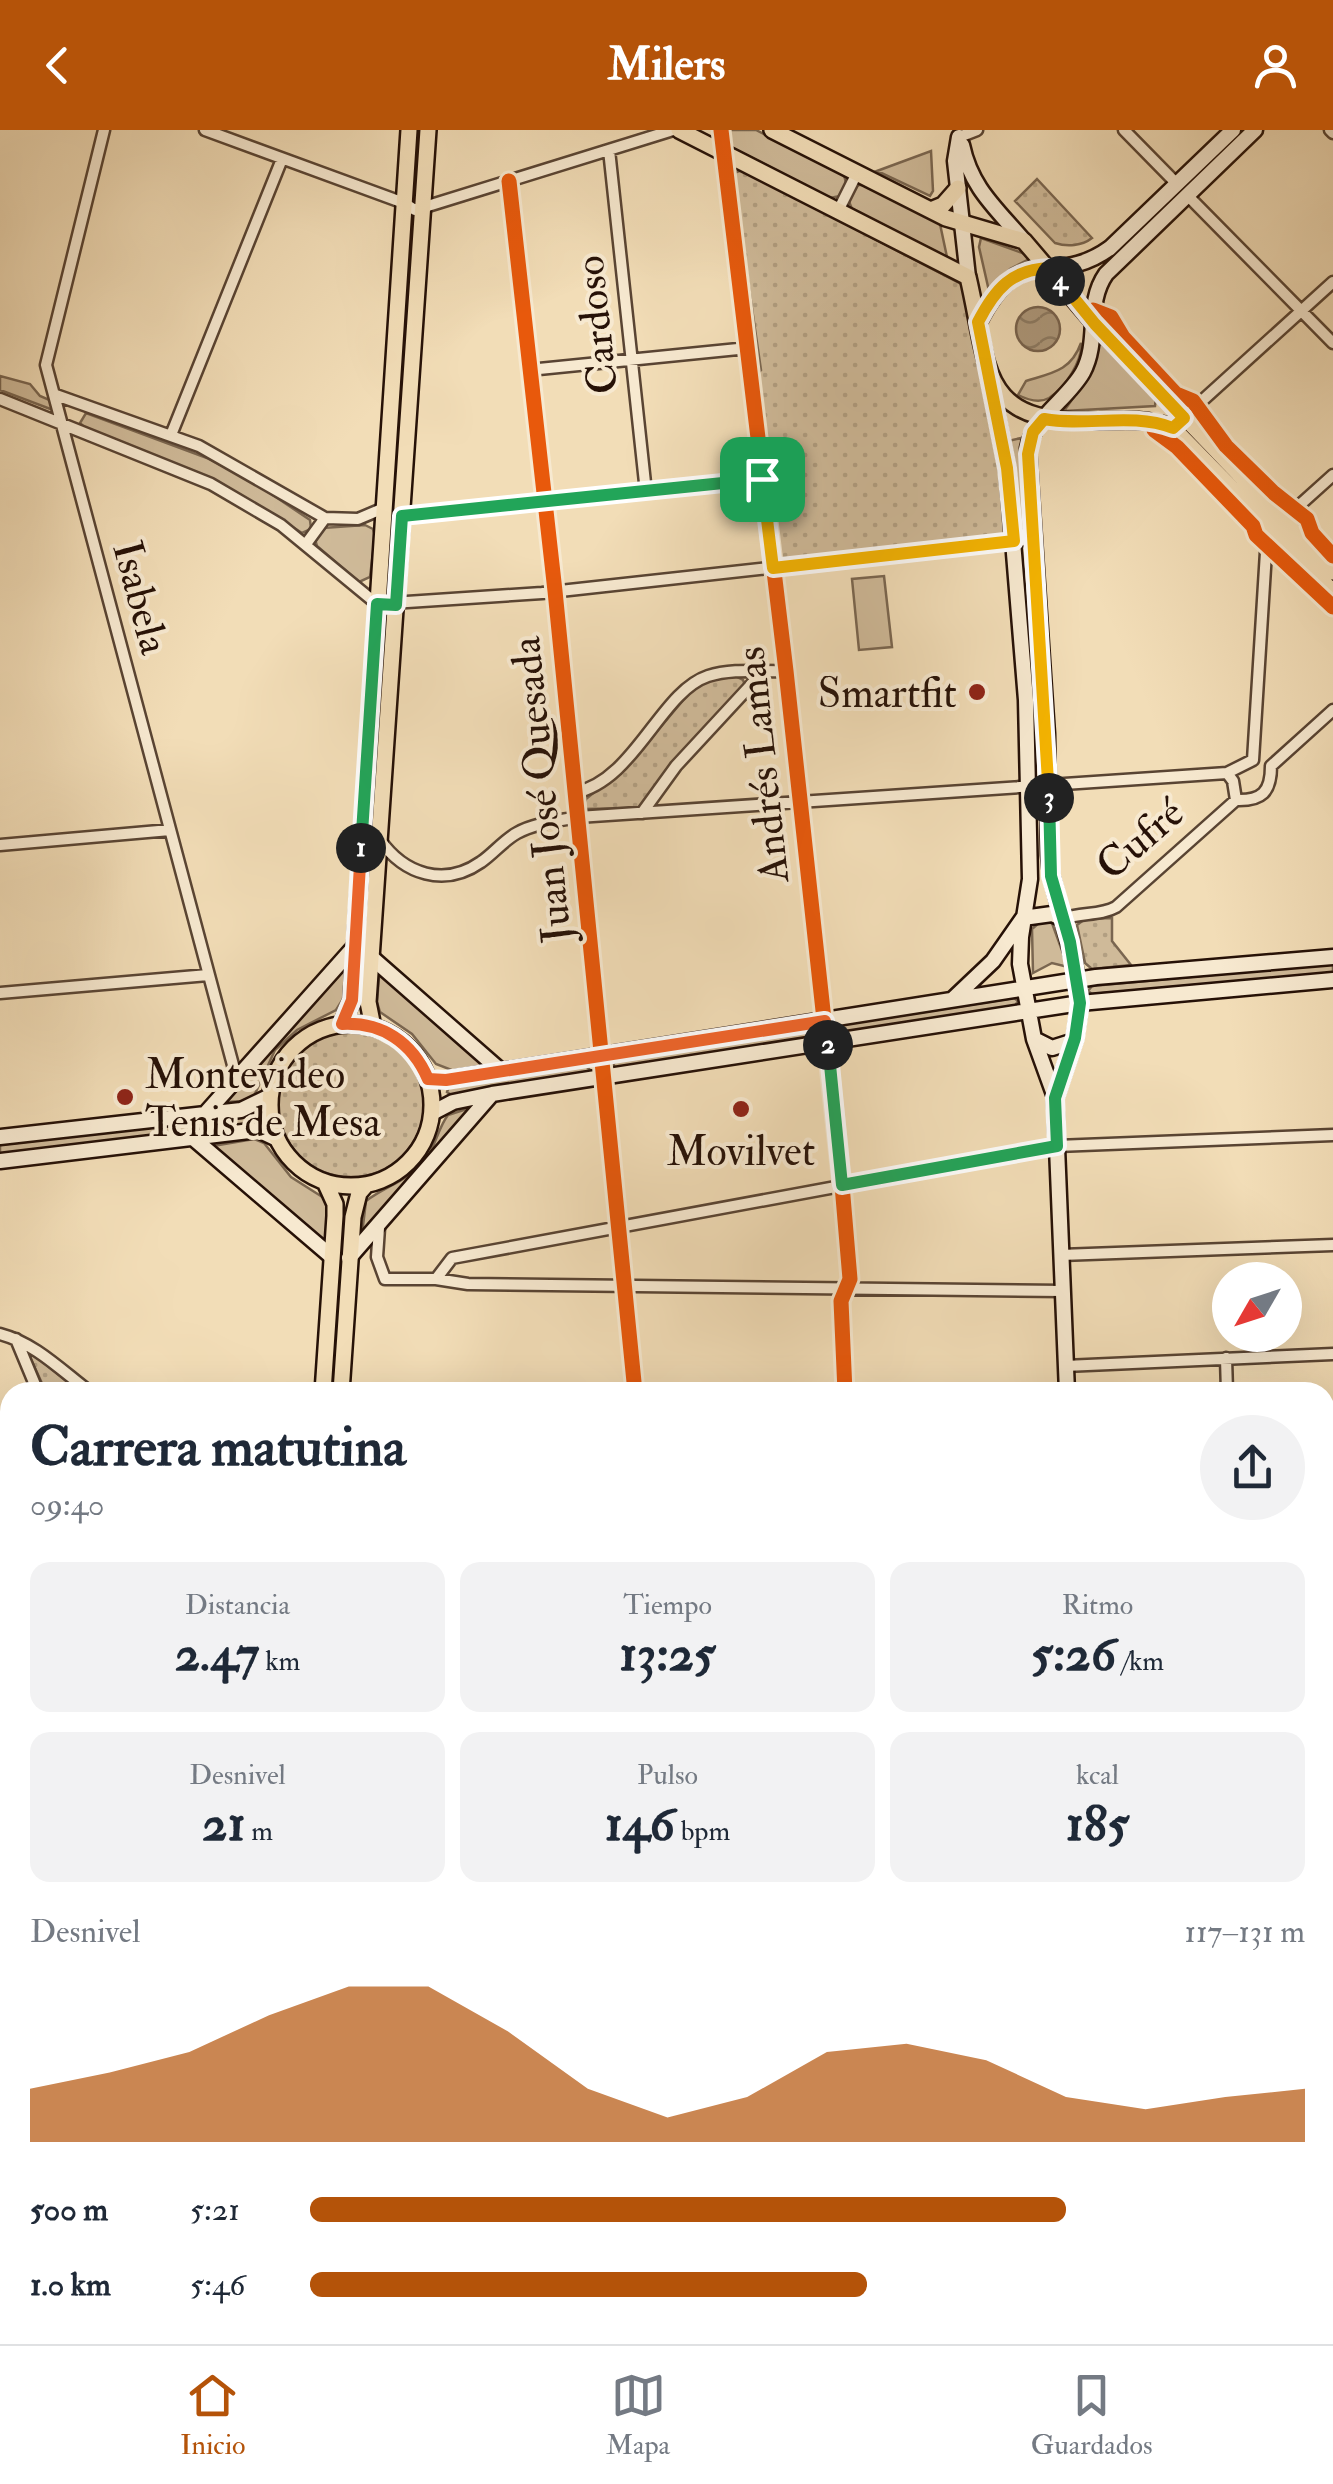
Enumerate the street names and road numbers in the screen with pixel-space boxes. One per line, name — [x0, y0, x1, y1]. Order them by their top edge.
street label: Cardoso — [564, 253, 630, 397]
street label: Isabela — [100, 535, 180, 660]
street label: Juan José Quesada — [500, 634, 584, 946]
street label: Andrés Lamas — [725, 644, 801, 886]
street label: Cufré — [1086, 787, 1195, 892]

